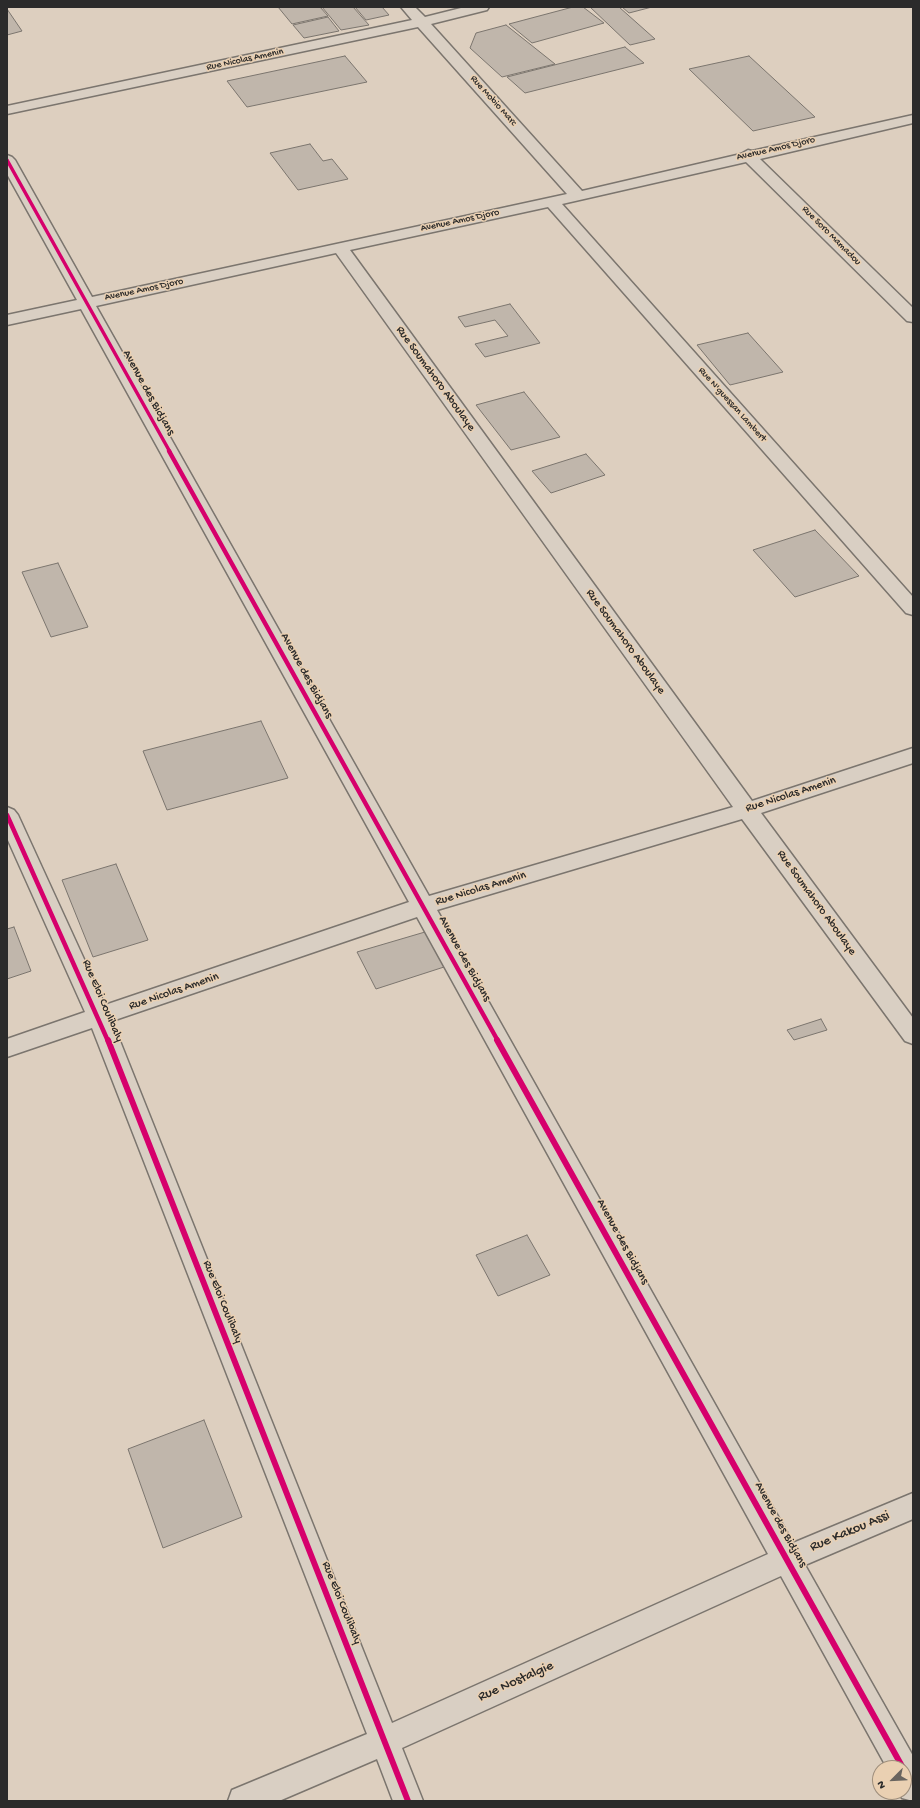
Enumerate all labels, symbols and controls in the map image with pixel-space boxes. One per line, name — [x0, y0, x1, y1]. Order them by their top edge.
street label: Rue Nicolas Amenin — [205, 46, 285, 74]
street label: Rue Mobio Marc — [467, 73, 519, 129]
street label: Avenue Amos Djoro — [736, 134, 816, 164]
street label: Rue Soro Mamadou — [799, 204, 863, 268]
street label: Avenue Amos Djoro — [420, 207, 500, 235]
street label: Avenue Amos Djoro — [104, 276, 184, 304]
street label: Rue Soumahoro Aboulaye — [392, 324, 478, 434]
street label: Avenue des Bidjans — [119, 348, 177, 438]
street label: Rue N'guessan Lambert — [695, 365, 769, 445]
street label: Rue Soumahoro Aboulaye — [582, 587, 668, 697]
street label: Avenue des Bidjans — [277, 631, 335, 721]
street label: Rue Nicolas Amenin — [744, 774, 838, 816]
street label: Rue Soumahoro Aboulaye — [773, 848, 859, 958]
street label: Rue Nicolas Amenin — [434, 868, 528, 910]
street label: Avenue des Bidjans — [435, 914, 493, 1004]
street label: Rue Eloi Coulibaly — [78, 958, 126, 1044]
street label: Rue Nicolas Amenin — [127, 970, 221, 1014]
street label: Avenue des Bidjans — [593, 1197, 651, 1287]
street label: Rue Eloi Coulibaly — [199, 1259, 245, 1345]
street label: Avenue des Bidjans — [751, 1480, 809, 1570]
street label: Rue Kakou Assi — [808, 1508, 892, 1556]
street label: Rue Eloi Coulibaly — [318, 1560, 364, 1646]
street label: Rue Nostalgie — [476, 1658, 556, 1706]
north arrow — [872, 1760, 912, 1800]
text: N — [875, 1779, 889, 1790]

